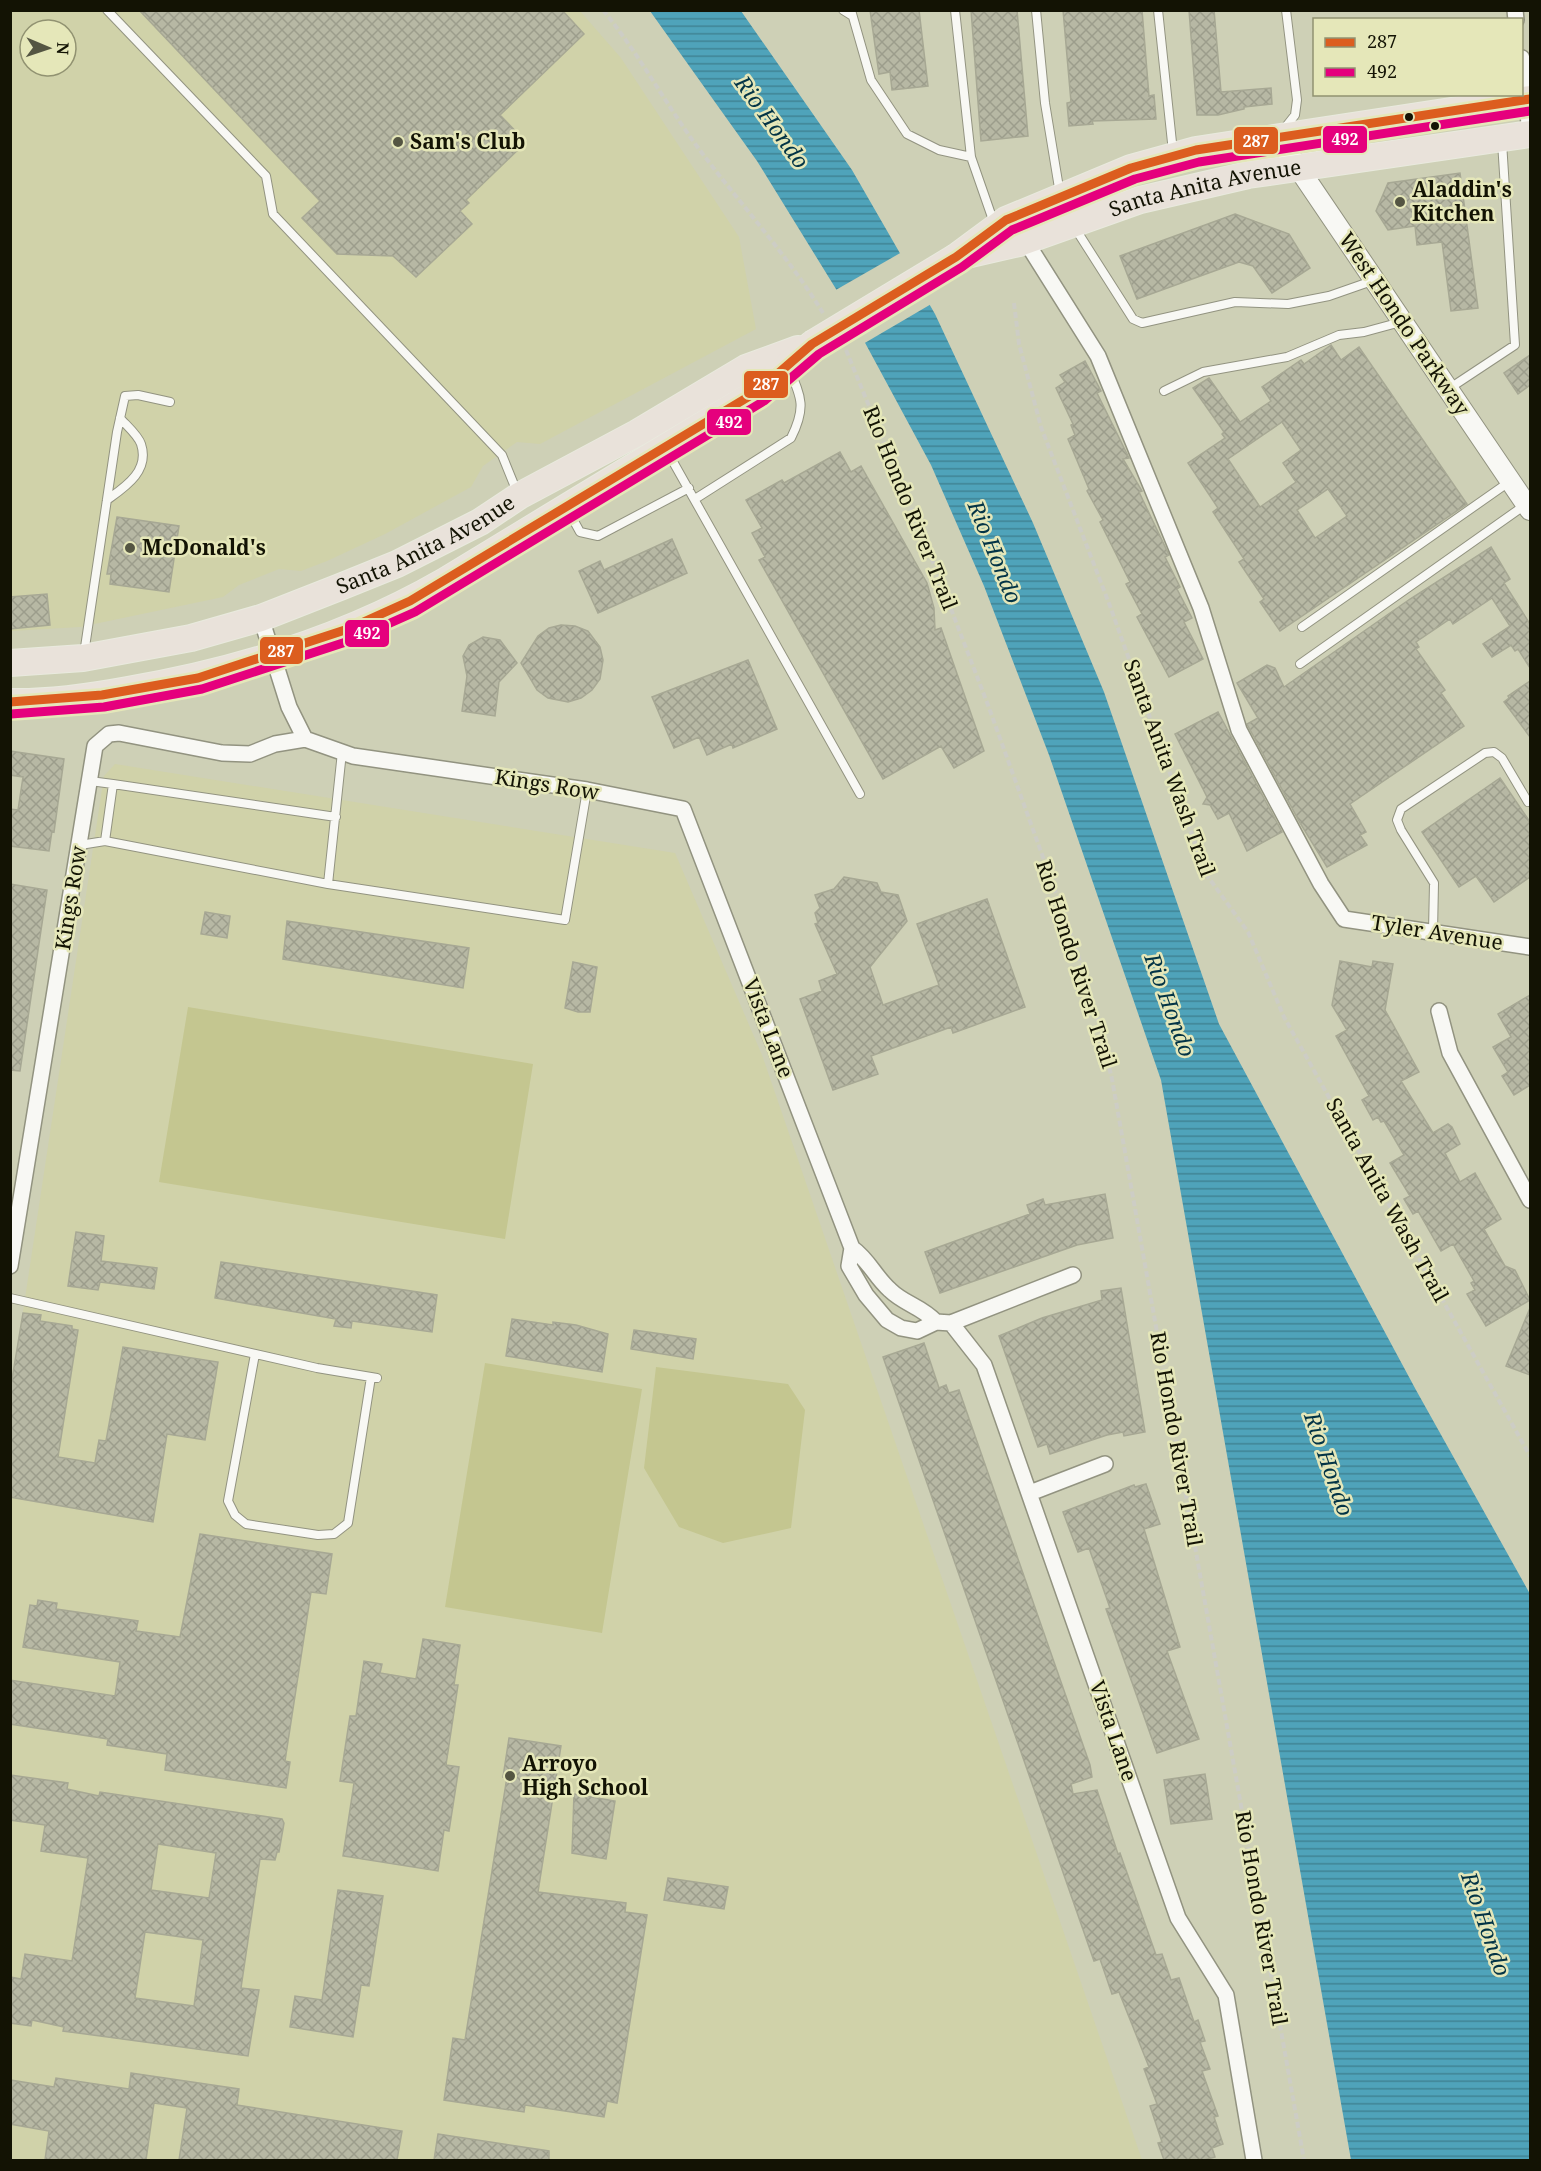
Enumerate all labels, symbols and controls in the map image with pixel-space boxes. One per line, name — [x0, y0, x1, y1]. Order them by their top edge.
north arrow — [18, 18, 78, 78]
legend — [1313, 18, 1523, 96]
text: 287 — [1367, 29, 1397, 53]
text: N — [52, 42, 74, 56]
text: 492 — [1367, 59, 1397, 83]
water label: Rio Hondo — [728, 68, 817, 174]
unlabelled marker — [1403, 111, 1415, 123]
unlabelled marker — [1429, 120, 1441, 132]
line badge: 492 — [1322, 125, 1368, 154]
line badge: 287 — [1233, 126, 1279, 155]
place label: Sam's Club — [410, 127, 525, 155]
text: 492 — [1331, 128, 1359, 150]
text: 287 — [1242, 130, 1270, 152]
marker: Sam's Club — [391, 135, 405, 149]
street label: Santa Anita Avenue — [1105, 152, 1303, 223]
place label: Aladdin's Kitchen — [1412, 175, 1512, 227]
marker: Aladdin's Kitchen — [1393, 195, 1407, 209]
street label: West Hondo Parkway — [1333, 226, 1477, 421]
line badge: 287 — [743, 370, 789, 399]
text: 287 — [752, 373, 780, 395]
street label: Rio Hondo River Trail — [857, 402, 965, 614]
line badge: 492 — [706, 408, 752, 436]
text: 492 — [715, 411, 743, 433]
street label: Santa Anita Avenue — [332, 488, 520, 600]
water label: Rio Hondo — [961, 495, 1030, 607]
place label: McDonald's — [142, 533, 266, 561]
marker: McDonald's — [123, 541, 137, 555]
line badge: 492 — [344, 619, 390, 648]
text: 492 — [353, 622, 381, 644]
line badge: 287 — [259, 636, 304, 665]
text: 287 — [267, 640, 295, 662]
street label: Santa Anita Wash Trail — [1118, 655, 1222, 881]
street label: Kings Row — [493, 762, 602, 806]
street label: Kings Row — [48, 843, 92, 952]
street label: Rio Hondo River Trail — [1030, 856, 1124, 1072]
street label: Tyler Avenue — [1369, 908, 1505, 956]
water label: Rio Hondo — [1138, 948, 1204, 1061]
street label: Vista Lane — [737, 974, 801, 1082]
street label: Santa Anita Wash Trail — [1320, 1092, 1456, 1307]
street label: Rio Hondo River Trail — [1144, 1329, 1210, 1549]
water label: Rio Hondo — [1298, 1407, 1362, 1520]
street label: Vista Lane — [1084, 1677, 1144, 1785]
place label: Arroyo High School — [522, 1749, 649, 1801]
marker: Arroyo High School — [503, 1769, 517, 1783]
street label: Rio Hondo River Trail — [1229, 1808, 1295, 2028]
water label: Rio Hondo — [1455, 1867, 1519, 1980]

